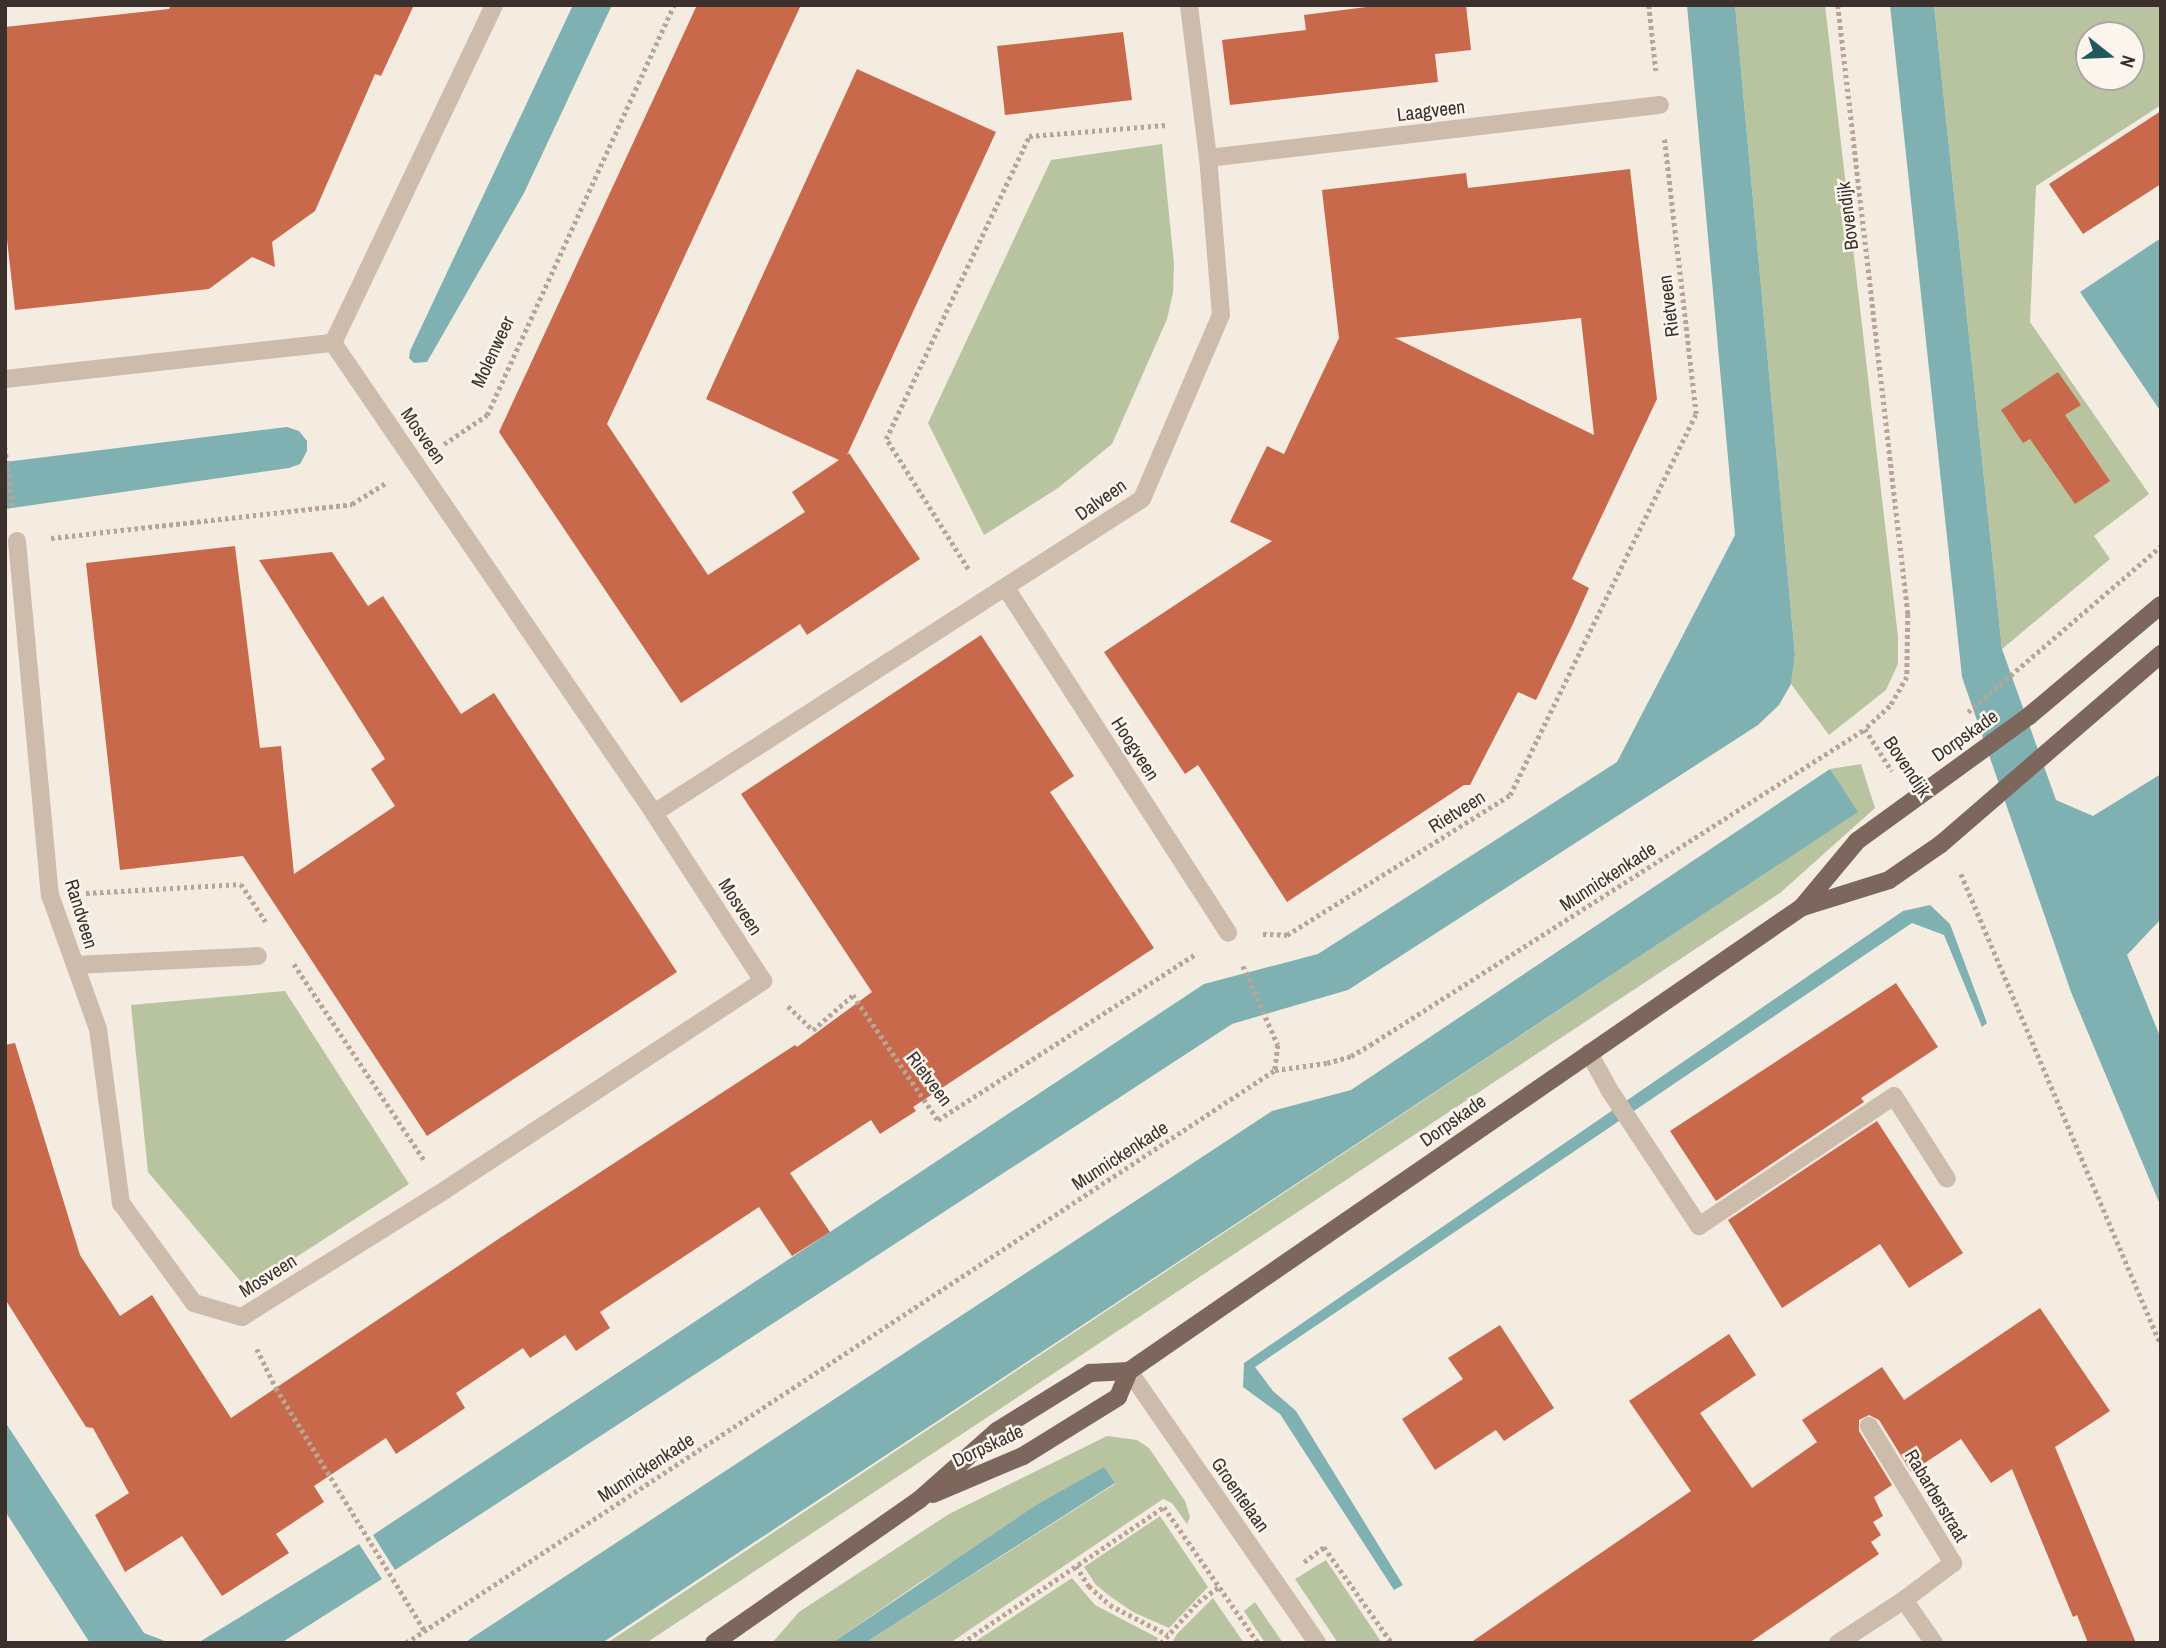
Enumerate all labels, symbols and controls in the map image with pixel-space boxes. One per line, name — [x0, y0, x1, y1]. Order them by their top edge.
north arrow — [2075, 21, 2145, 91]
text: N — [2114, 53, 2142, 71]
street label: Laagveen — [1396, 96, 1466, 126]
street label: Bovendijk — [1833, 181, 1863, 251]
street label: Rietveen — [1654, 274, 1684, 338]
street label: Molenweer — [467, 313, 519, 391]
street label: Mosveen — [396, 404, 450, 468]
street label: Dalveen — [1071, 474, 1131, 526]
street label: Dorpskade — [1928, 705, 2002, 767]
street label: Hoogveen — [1106, 713, 1164, 785]
street label: Bovendijk — [1878, 732, 1936, 802]
street label: Rietveen — [1425, 786, 1489, 838]
street label: Munnickenkade — [1556, 837, 1660, 917]
street label: Mosveen — [713, 874, 767, 940]
street label: Randveen — [60, 877, 102, 951]
street label: Rietveen — [901, 1047, 957, 1111]
street label: Dorpskade — [1416, 1090, 1490, 1152]
street label: Munnickenkade — [1068, 1116, 1172, 1196]
street label: Mosveen — [235, 1250, 301, 1302]
street label: Dorpskade — [949, 1420, 1027, 1472]
street label: Munnickenkade — [594, 1428, 698, 1508]
street label: Rabarberstraat — [1899, 1446, 1973, 1546]
street label: Groentelaan — [1206, 1453, 1274, 1537]

